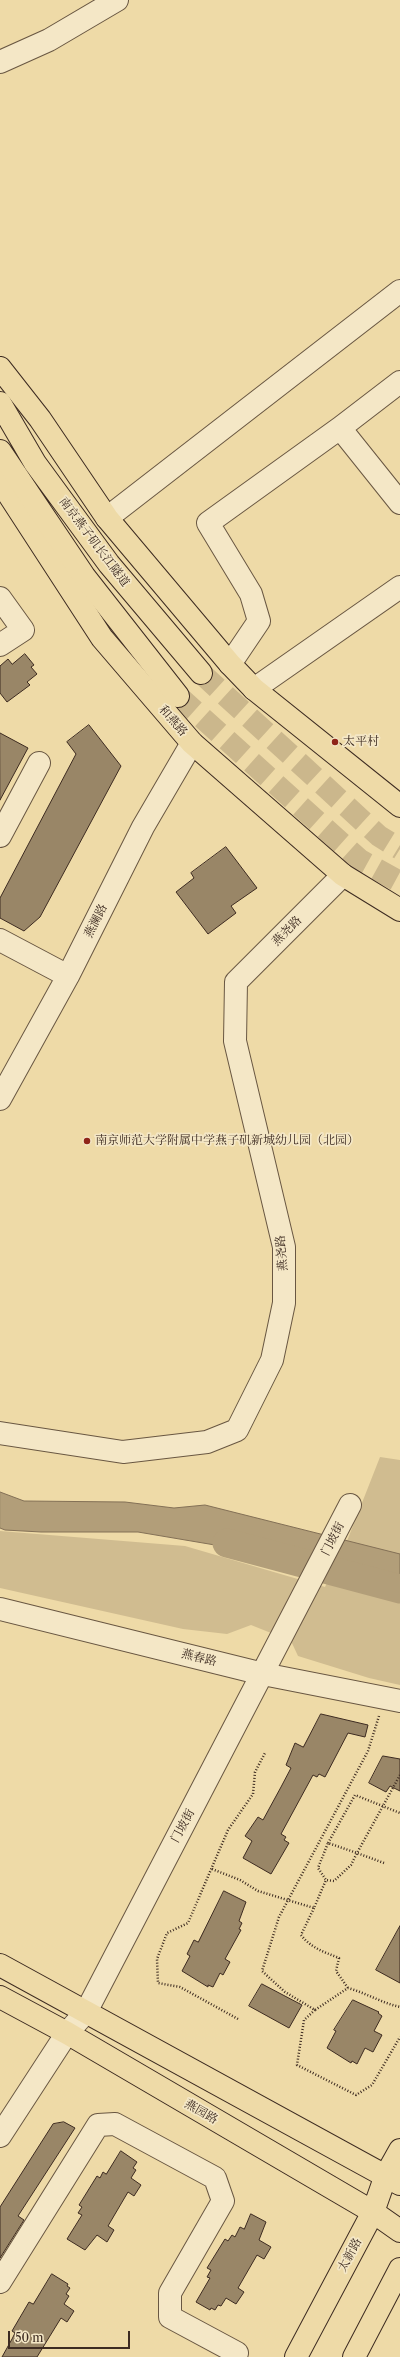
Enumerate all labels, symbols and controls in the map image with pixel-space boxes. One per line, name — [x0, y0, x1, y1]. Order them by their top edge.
street label: 南京燕子矶长江隧道 — [56, 495, 132, 589]
street label: 和燕路 — [156, 703, 190, 739]
place label: 太平村 — [343, 735, 379, 749]
marker: 太平村 — [330, 737, 340, 747]
street label: 燕澜路 — [81, 902, 111, 940]
street label: 燕尧路 — [269, 913, 305, 949]
place label: 南京师范大学附属中学燕子矶新城幼儿园（北园） — [95, 1134, 359, 1148]
marker: 南京师范大学附属中学燕子矶新城幼儿园（北园） — [82, 1136, 92, 1146]
street label: 燕尧路 — [273, 1234, 291, 1272]
street label: 门坡街 — [318, 1520, 348, 1558]
street label: 燕春路 — [180, 1647, 218, 1669]
street label: 门坡街 — [168, 1807, 198, 1845]
street label: 燕园路 — [182, 2097, 220, 2127]
street label: 太新路 — [335, 2236, 365, 2274]
scale bar — [10, 2323, 132, 2349]
text: 50 m — [15, 2330, 44, 2345]

